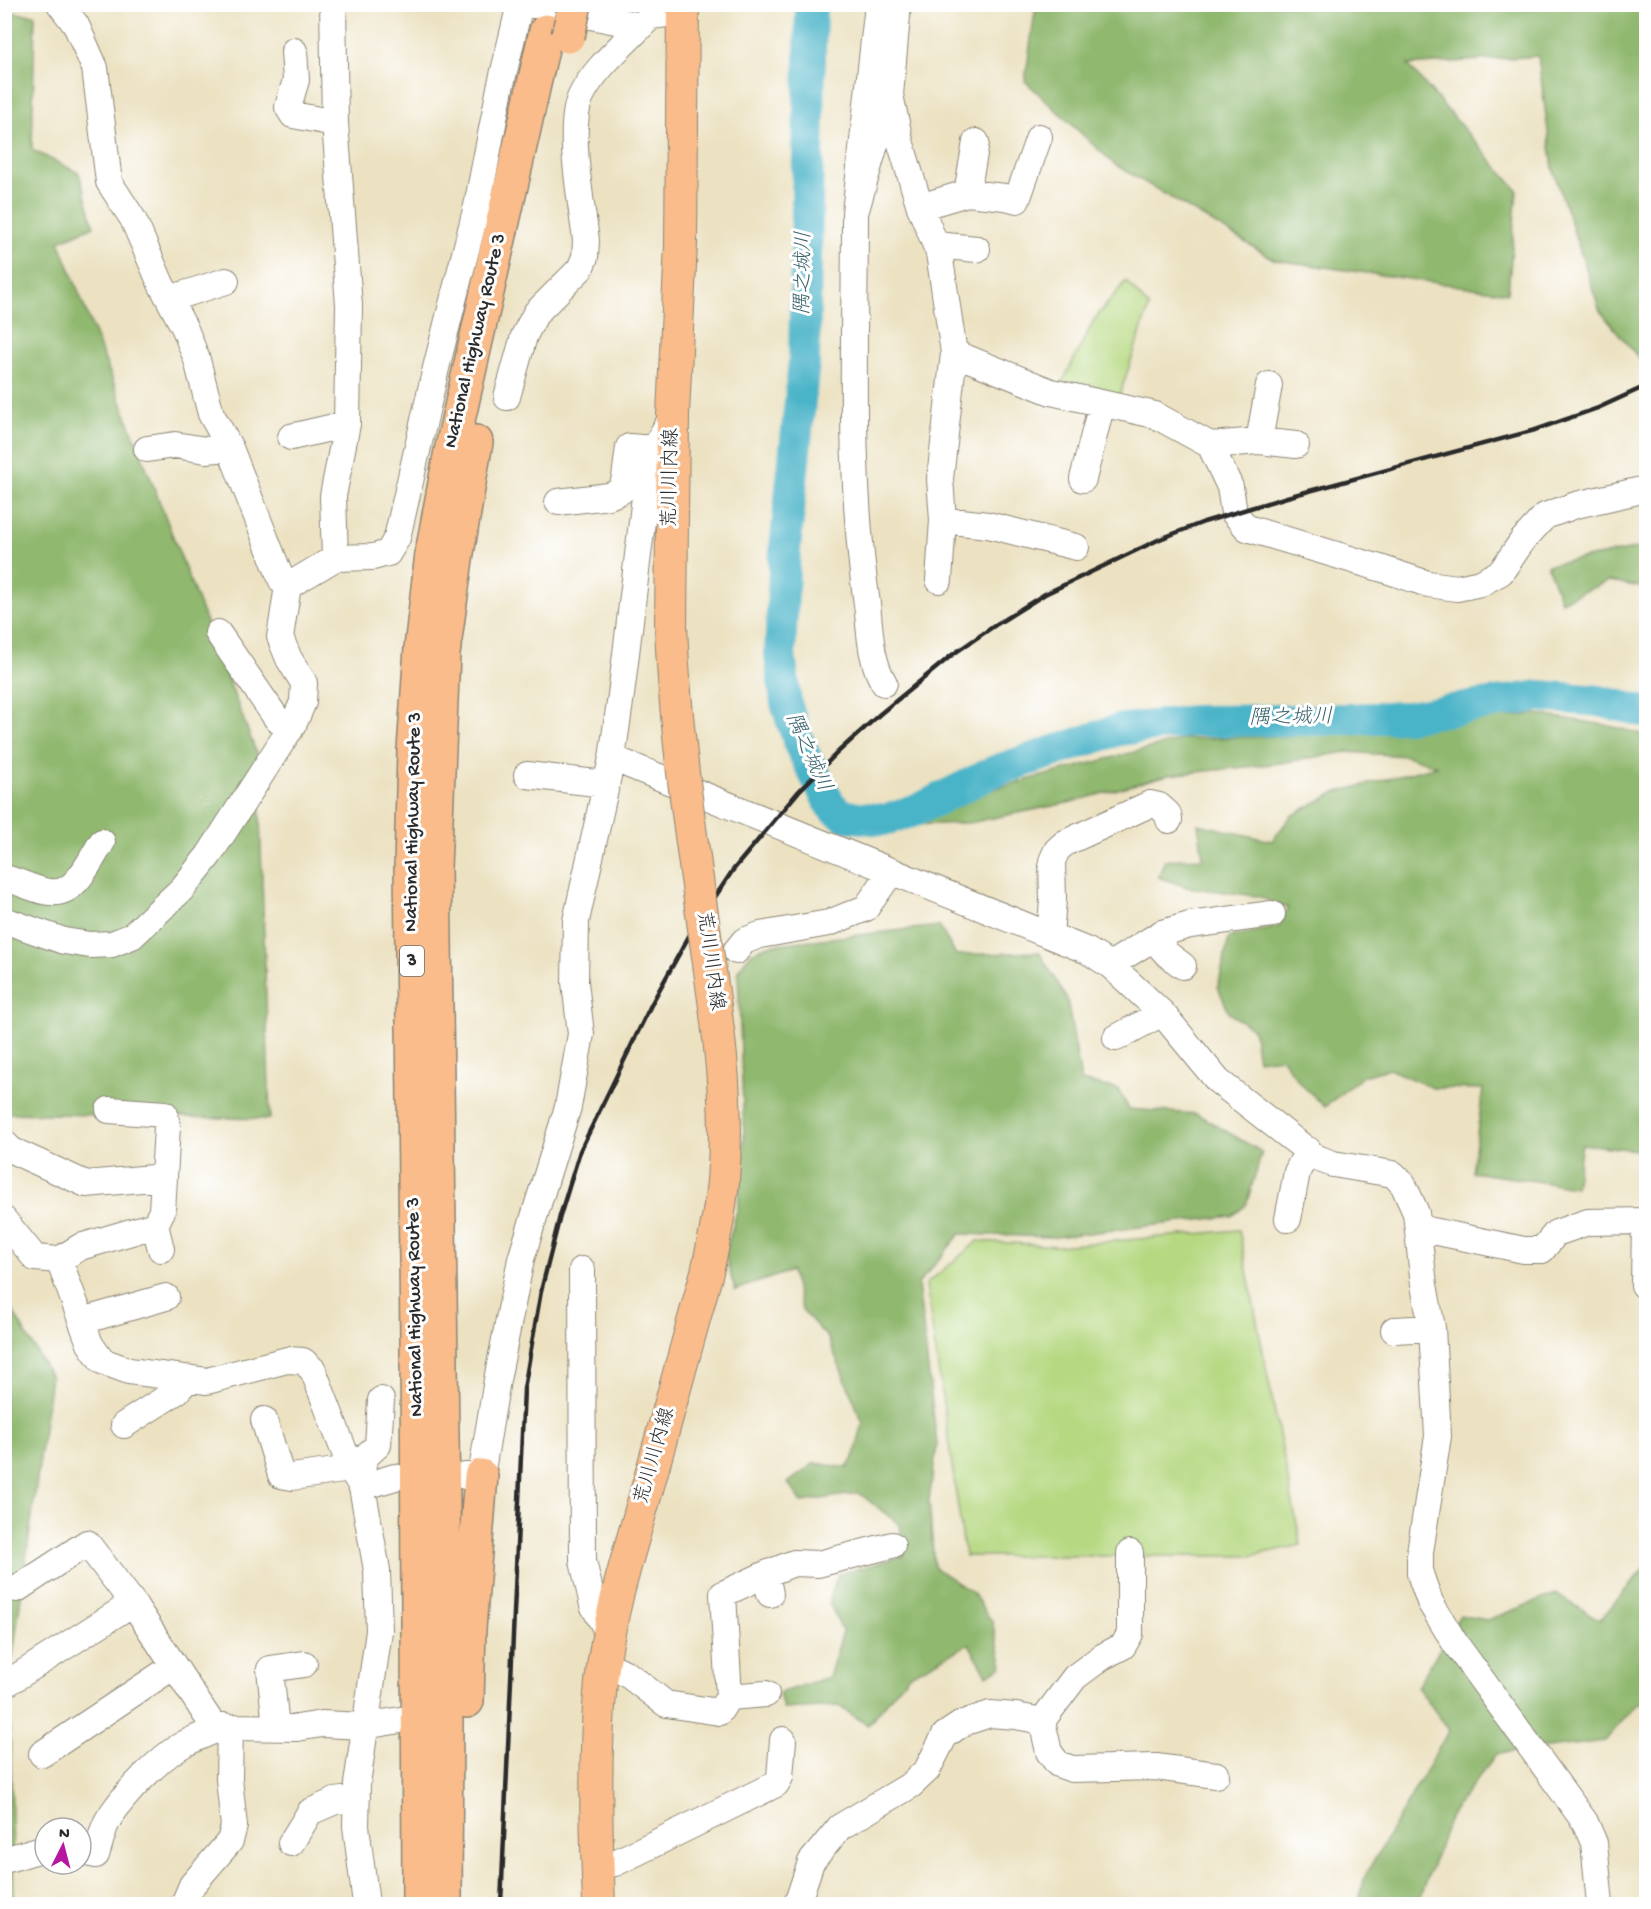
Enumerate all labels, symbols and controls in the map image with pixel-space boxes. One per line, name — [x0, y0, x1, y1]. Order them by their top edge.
street label: National Highway Route 3 — [440, 231, 512, 451]
water label: 隅之城川 — [791, 231, 818, 315]
street label: 荒川川内線 — [658, 428, 684, 528]
water label: 隅之城川 — [1249, 705, 1333, 732]
water label: 隅之城川 — [778, 709, 836, 796]
street label: National Highway Route 3 — [401, 712, 427, 932]
street label: 荒川川内線 — [691, 910, 729, 1012]
road number: 3 — [400, 946, 424, 976]
street label: National Highway Route 3 — [403, 1197, 429, 1417]
street label: 荒川川内線 — [629, 1404, 681, 1507]
north arrow — [33, 1816, 93, 1876]
text: N — [58, 1825, 71, 1845]

